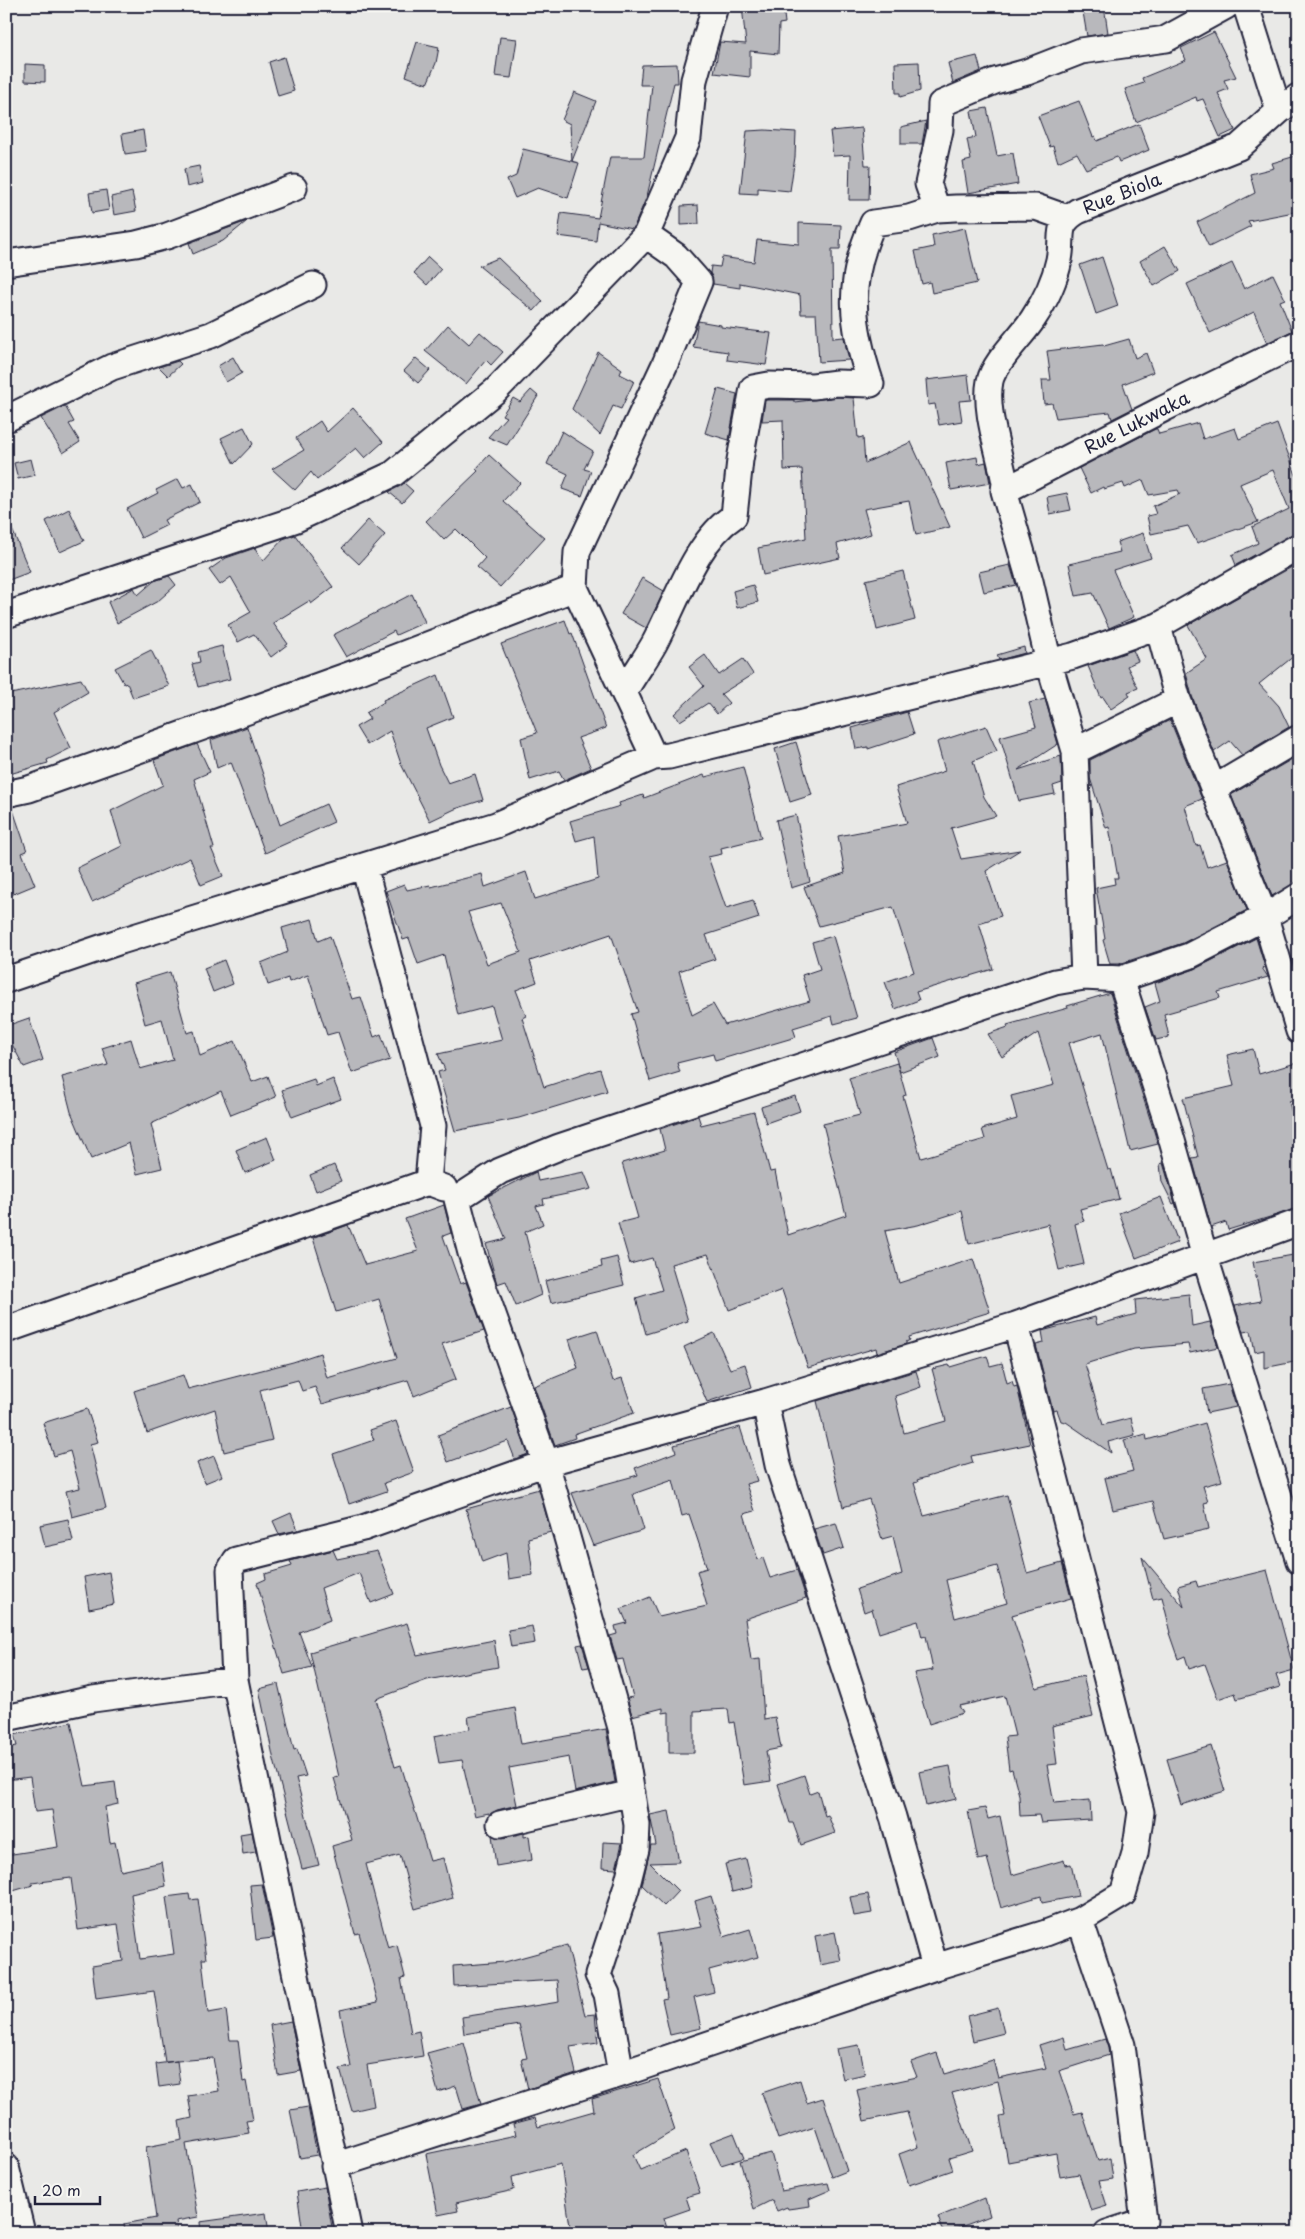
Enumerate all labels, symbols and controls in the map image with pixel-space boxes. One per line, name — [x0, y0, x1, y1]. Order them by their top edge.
street label: Rue Biola — [1078, 164, 1166, 221]
street label: Rue Lukwaka — [1079, 383, 1194, 460]
scale bar — [35, 2174, 100, 2206]
text: 20 m — [42, 2178, 81, 2201]

